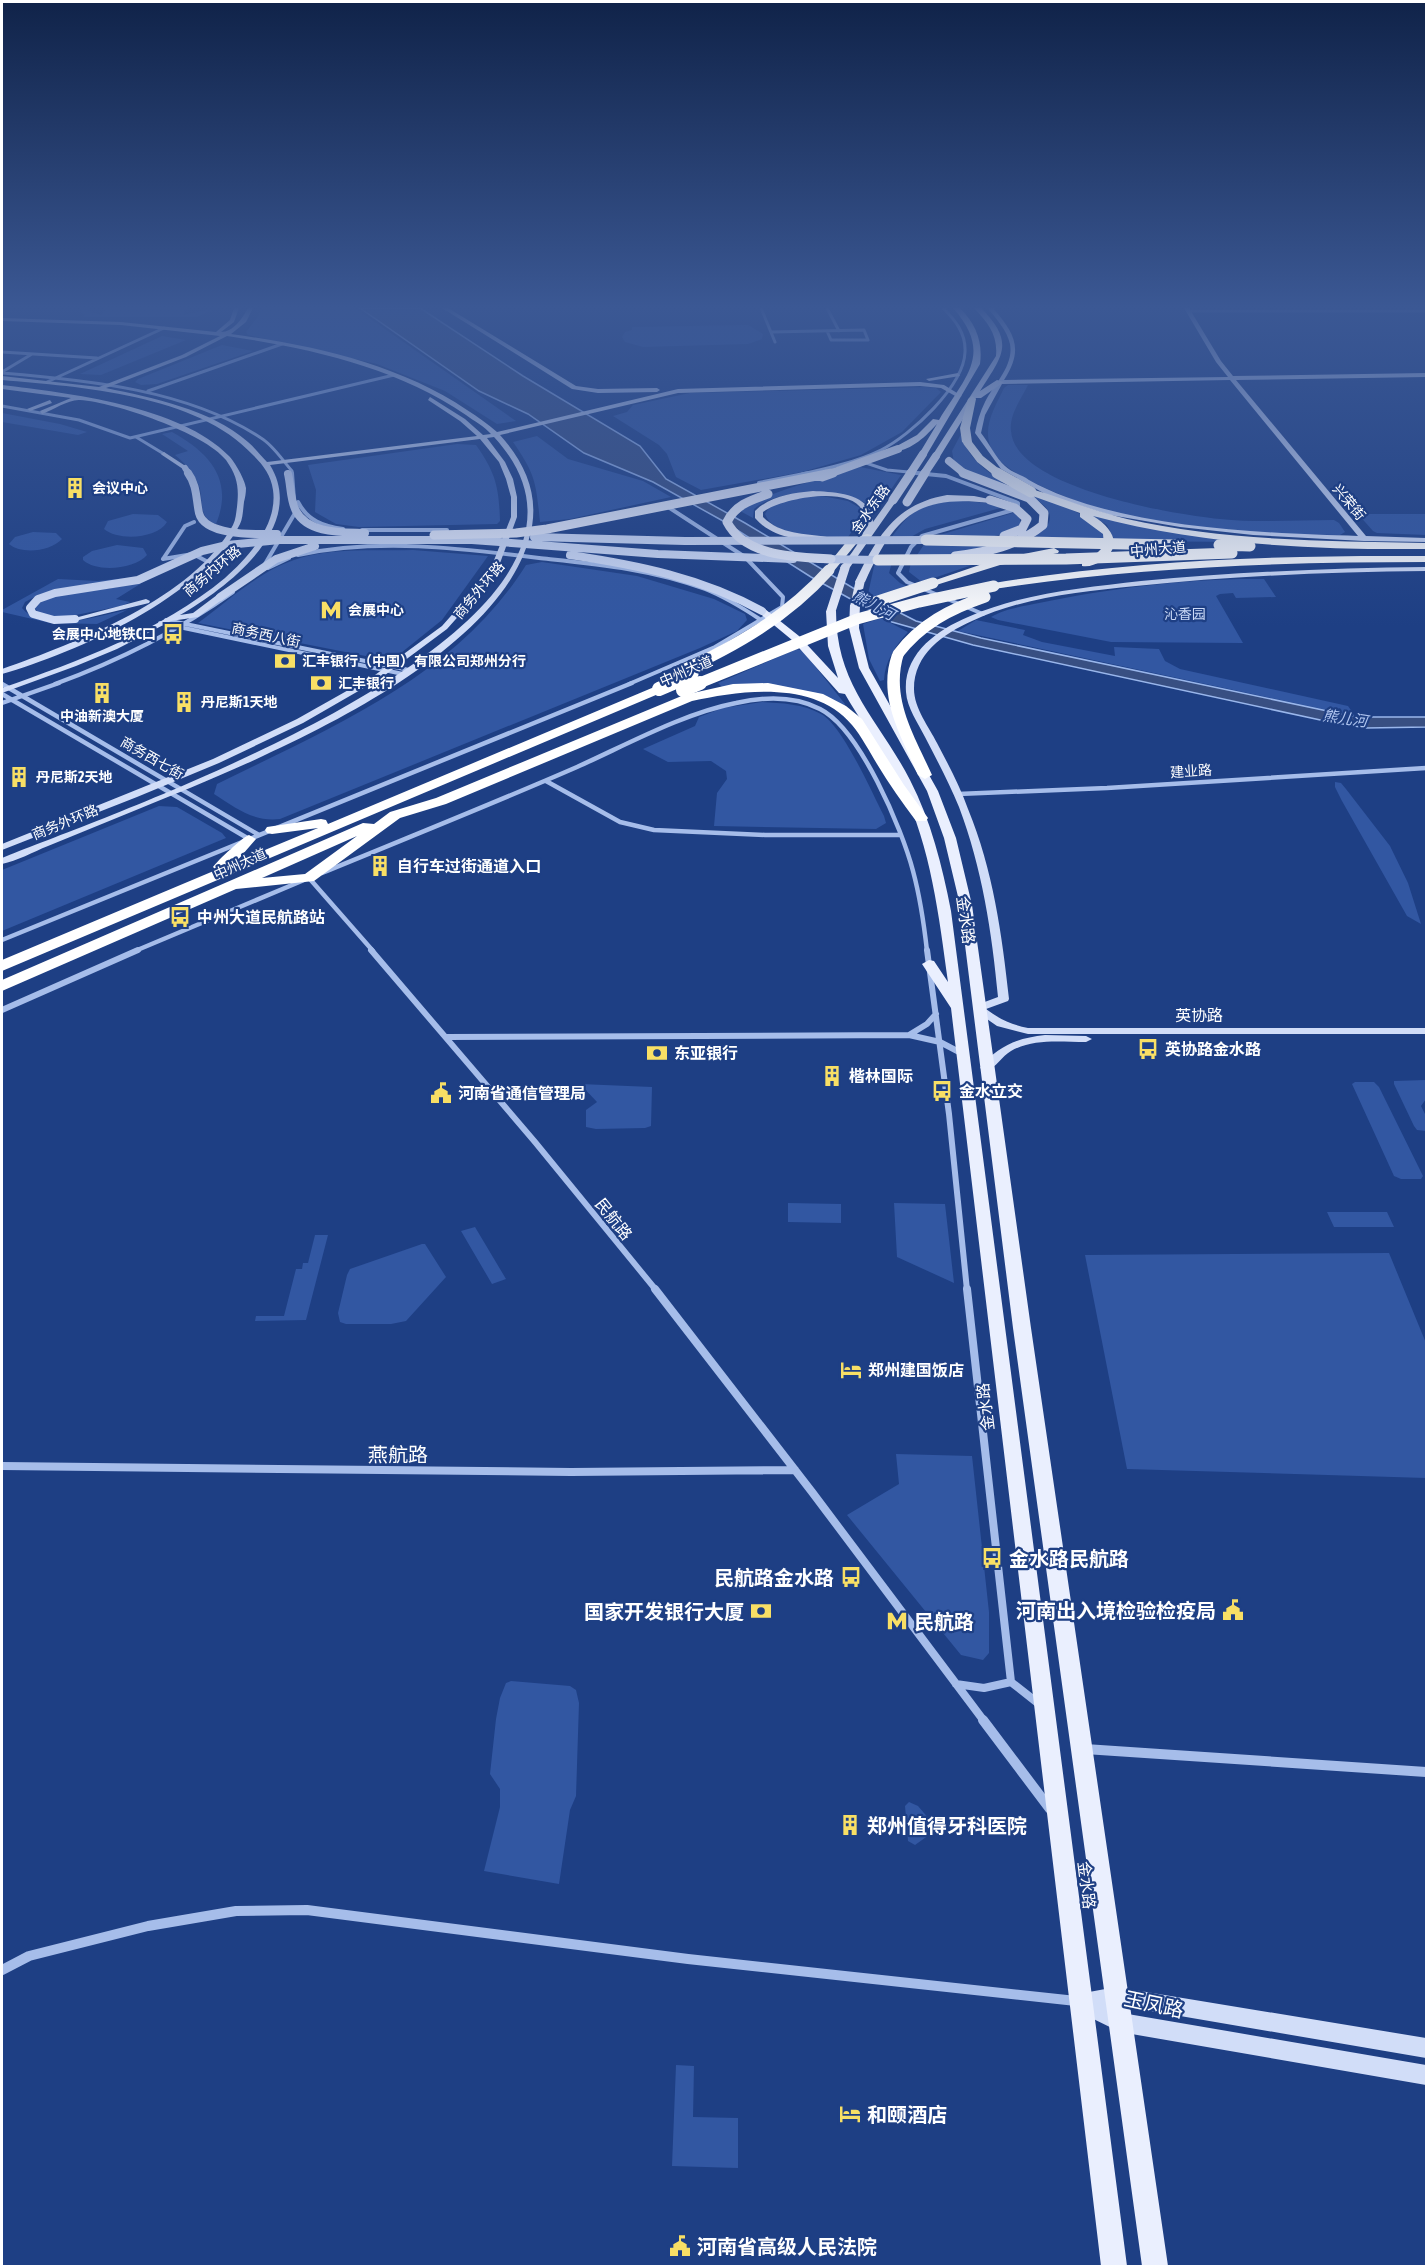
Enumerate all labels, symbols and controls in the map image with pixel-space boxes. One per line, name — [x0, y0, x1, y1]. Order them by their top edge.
building icon: 会议中心 — [63, 476, 87, 500]
place label: 会议中心 — [92, 480, 148, 496]
street label: 金水东路 — [847, 481, 893, 537]
street label: 兴荣街 — [1329, 481, 1369, 523]
street label: 中州大道 — [1129, 539, 1187, 559]
street label: 商务内环路 — [180, 542, 244, 600]
street label: 商务外环路 — [450, 558, 508, 622]
water label: 熊儿河 — [850, 587, 900, 624]
metro station icon: 会展中心 — [319, 598, 343, 622]
place label: 会展中心 — [348, 602, 404, 618]
park label: 沁香园 — [1164, 606, 1206, 622]
street label: 商务西八街 — [230, 620, 302, 650]
bus stop icon: 会展中心地铁C口 — [161, 622, 185, 646]
place label: 会展中心地铁C口 — [52, 626, 156, 642]
bank icon: 汇丰银行（中国）有限公司郑州分行 — [273, 649, 297, 673]
place label: 汇丰银行（中国）有限公司郑州分行 — [302, 653, 526, 669]
street label: 中州大道 — [657, 653, 715, 689]
bank icon: 汇丰银行 — [309, 671, 333, 695]
place label: 汇丰银行 — [338, 675, 394, 691]
building icon: 中油新澳大厦 — [90, 681, 114, 705]
building icon: 丹尼斯1天地 — [172, 690, 196, 714]
place label: 丹尼斯1天地 — [201, 694, 278, 710]
water label: 熊儿河 — [1322, 706, 1371, 730]
place label: 中油新澳大厦 — [60, 708, 144, 724]
street label: 商务西七街 — [118, 734, 186, 782]
street label: 建业路 — [1169, 762, 1213, 780]
building icon: 丹尼斯2天地 — [7, 765, 31, 789]
place label: 丹尼斯2天地 — [36, 769, 113, 785]
street label: 商务外环路 — [30, 801, 100, 843]
street label: 中州大道 — [211, 845, 269, 883]
building icon: 自行车过街通道入口 — [368, 854, 392, 878]
place label: 自行车过街通道入口 — [397, 857, 541, 875]
street label: 金水路 — [954, 895, 978, 945]
bus stop icon: 中州大道民航路站 — [168, 905, 192, 929]
place label: 中州大道民航路站 — [197, 908, 325, 926]
street label: 英协路 — [1175, 1006, 1223, 1024]
bus stop icon: 英协路金水路 — [1136, 1037, 1160, 1061]
place label: 英协路金水路 — [1165, 1040, 1261, 1058]
bank icon: 东亚银行 — [645, 1041, 669, 1065]
place label: 东亚银行 — [674, 1044, 738, 1062]
building icon: 楷林国际 — [820, 1064, 844, 1088]
place label: 楷林国际 — [849, 1067, 913, 1085]
bus stop icon: 金水立交 — [930, 1079, 954, 1103]
public building icon: 河南省通信管理局 — [429, 1081, 453, 1105]
place label: 金水立交 — [959, 1082, 1023, 1100]
place label: 河南省通信管理局 — [458, 1084, 586, 1102]
street label: 民航路 — [592, 1195, 636, 1243]
hotel icon: 郑州建国饭店 — [839, 1358, 863, 1382]
place label: 郑州建国饭店 — [868, 1361, 964, 1379]
street label: 金水路 — [973, 1382, 997, 1432]
street label: 燕航路 — [368, 1443, 428, 1466]
bus stop icon: 金水路民航路 — [980, 1546, 1004, 1570]
place label: 金水路民航路 — [1009, 1547, 1129, 1570]
bus stop icon: 民航路金水路 — [839, 1565, 863, 1589]
place label: 民航路金水路 — [714, 1566, 834, 1589]
public building icon: 河南出入境检验检疫局 — [1221, 1598, 1245, 1622]
bank icon: 国家开发银行大厦 — [749, 1599, 773, 1623]
place label: 河南出入境检验检疫局 — [1016, 1599, 1216, 1622]
place label: 国家开发银行大厦 — [584, 1600, 744, 1623]
metro station icon: 民航路 — [885, 1609, 909, 1633]
place label: 民航路 — [914, 1610, 974, 1633]
building icon: 郑州值得牙科医院 — [838, 1813, 862, 1837]
place label: 郑州值得牙科医院 — [867, 1814, 1027, 1837]
street label: 金水路 — [1075, 1860, 1099, 1910]
street label: 玉凤路 — [1122, 1987, 1186, 2021]
hotel icon: 和颐酒店 — [838, 2102, 862, 2126]
place label: 和颐酒店 — [867, 2103, 947, 2126]
public building icon: 河南省高级人民法院 — [668, 2234, 692, 2258]
place label: 河南省高级人民法院 — [697, 2235, 877, 2258]

